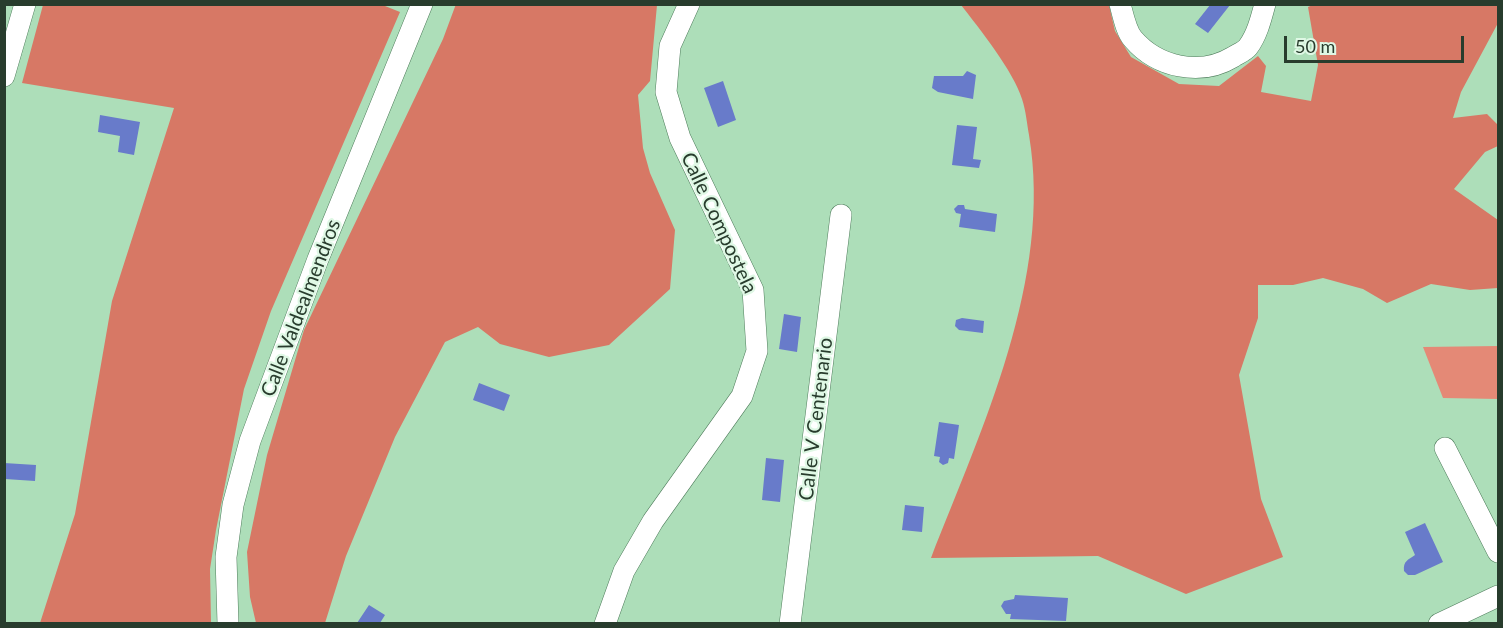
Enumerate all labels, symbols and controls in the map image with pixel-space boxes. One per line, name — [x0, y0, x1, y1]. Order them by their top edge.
scale bar — [1287, 24, 1467, 62]
text: 50 m — [1295, 35, 1335, 57]
street label: Calle Compostela — [676, 149, 762, 297]
street label: Calle Valdealmendros — [256, 216, 346, 400]
street label: Calle V Centenario — [794, 336, 838, 502]

